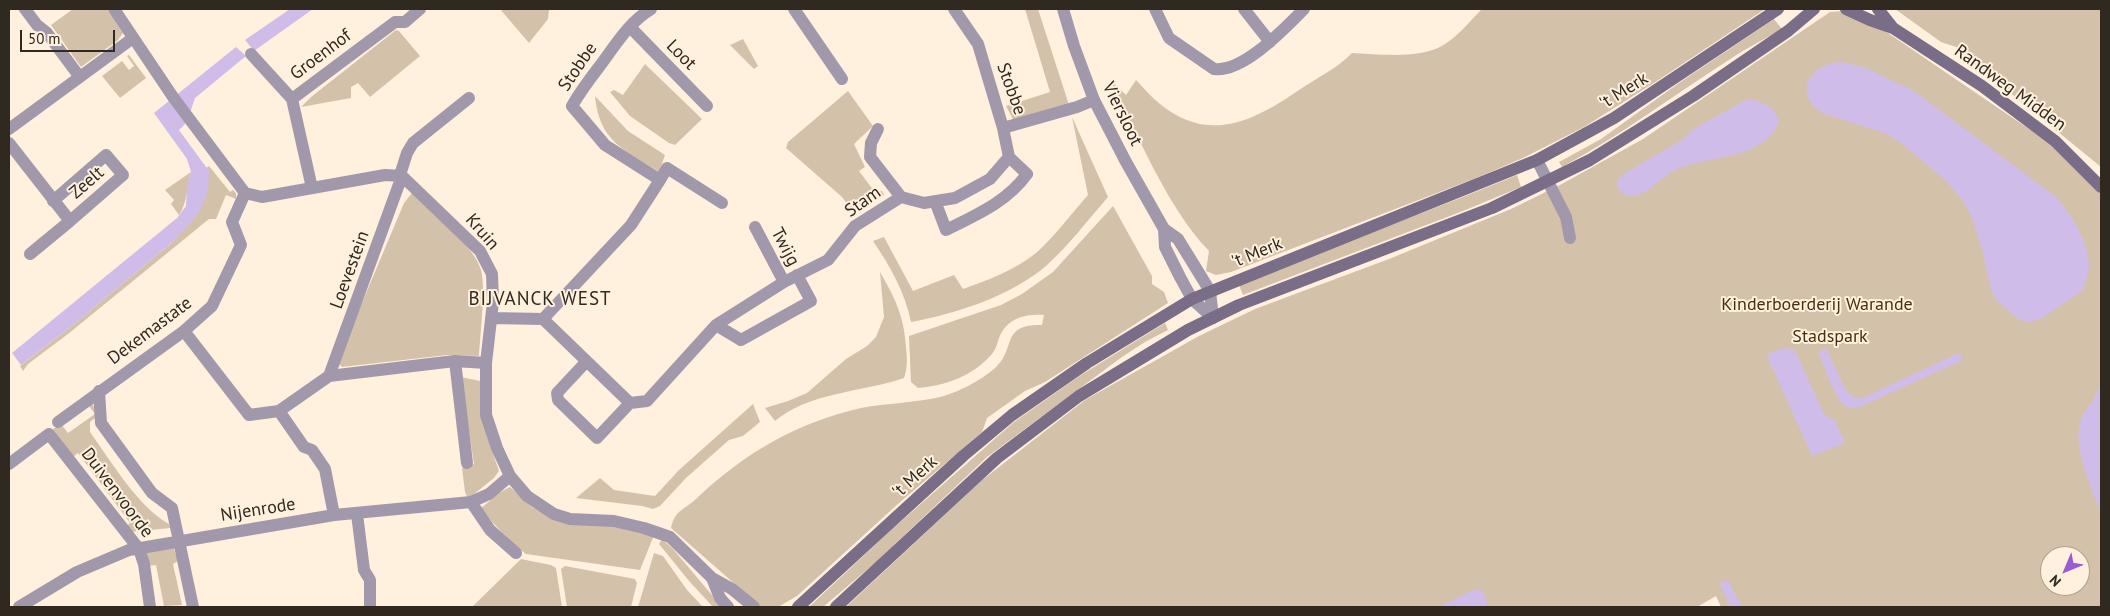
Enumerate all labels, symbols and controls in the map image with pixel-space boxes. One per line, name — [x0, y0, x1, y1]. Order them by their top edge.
scale bar — [22, 20, 118, 52]
street label: Groenhof — [286, 25, 356, 85]
text: 50 m — [28, 29, 61, 48]
street label: Loot — [661, 35, 701, 75]
street label: Stobbe — [554, 39, 602, 95]
street label: Randweg Midden — [1950, 40, 2070, 136]
street label: Stobbe — [992, 60, 1030, 118]
street label: 't Merk — [1596, 68, 1652, 114]
street label: Viersloot — [1097, 78, 1147, 150]
street label: Zeelt — [65, 162, 109, 204]
street label: Stam — [841, 182, 885, 222]
street label: Kruin — [460, 209, 504, 255]
street label: Twijg — [766, 224, 804, 270]
street label: Loevestein — [326, 228, 374, 312]
street label: 't Merk — [1228, 233, 1286, 273]
district label: BIJVANCK WEST — [467, 289, 613, 311]
street label: Dekemastate — [104, 292, 196, 370]
park label: Kinderboerderij Warande — [1721, 294, 1913, 316]
park label: Stadspark — [1792, 326, 1868, 348]
street label: Duivenvoorde — [76, 444, 158, 542]
street label: 't Merk — [888, 451, 942, 503]
street label: Nijenrode — [219, 493, 297, 527]
north arrow — [2040, 546, 2090, 596]
text: N — [2045, 571, 2065, 591]

